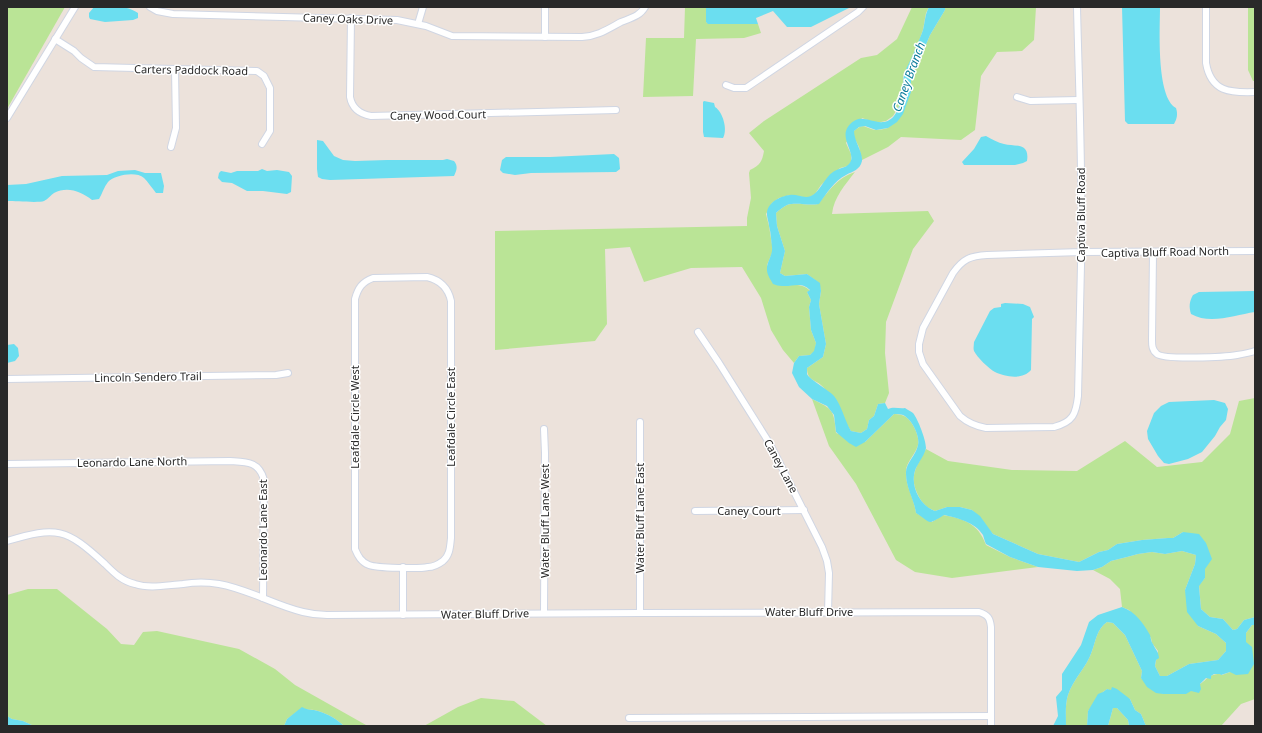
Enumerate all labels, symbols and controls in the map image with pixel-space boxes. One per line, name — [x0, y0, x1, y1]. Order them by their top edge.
street label: Caney Oaks Drive — [303, 9, 393, 28]
water label: Caney Branch — [888, 40, 929, 114]
street label: Carters Paddock Road — [134, 61, 248, 78]
street label: Caney Wood Court — [390, 106, 486, 123]
street label: Captiva Bluff Road — [1073, 168, 1088, 262]
street label: Captiva Bluff Road North — [1101, 243, 1229, 260]
street label: Leafdale Circle West — [347, 365, 362, 469]
street label: Leafdale Circle East — [443, 367, 458, 467]
street label: Lincoln Sendero Trail — [94, 368, 202, 385]
street label: Caney Lane — [761, 436, 802, 495]
street label: Leonardo Lane North — [77, 453, 187, 470]
street label: Water Bluff Lane East — [632, 463, 647, 573]
street label: Water Bluff Lane West — [537, 464, 552, 578]
street label: Leonardo Lane East — [255, 479, 270, 581]
street label: Caney Court — [717, 503, 781, 518]
street label: Water Bluff Drive — [765, 604, 853, 619]
street label: Water Bluff Drive — [441, 605, 529, 622]

